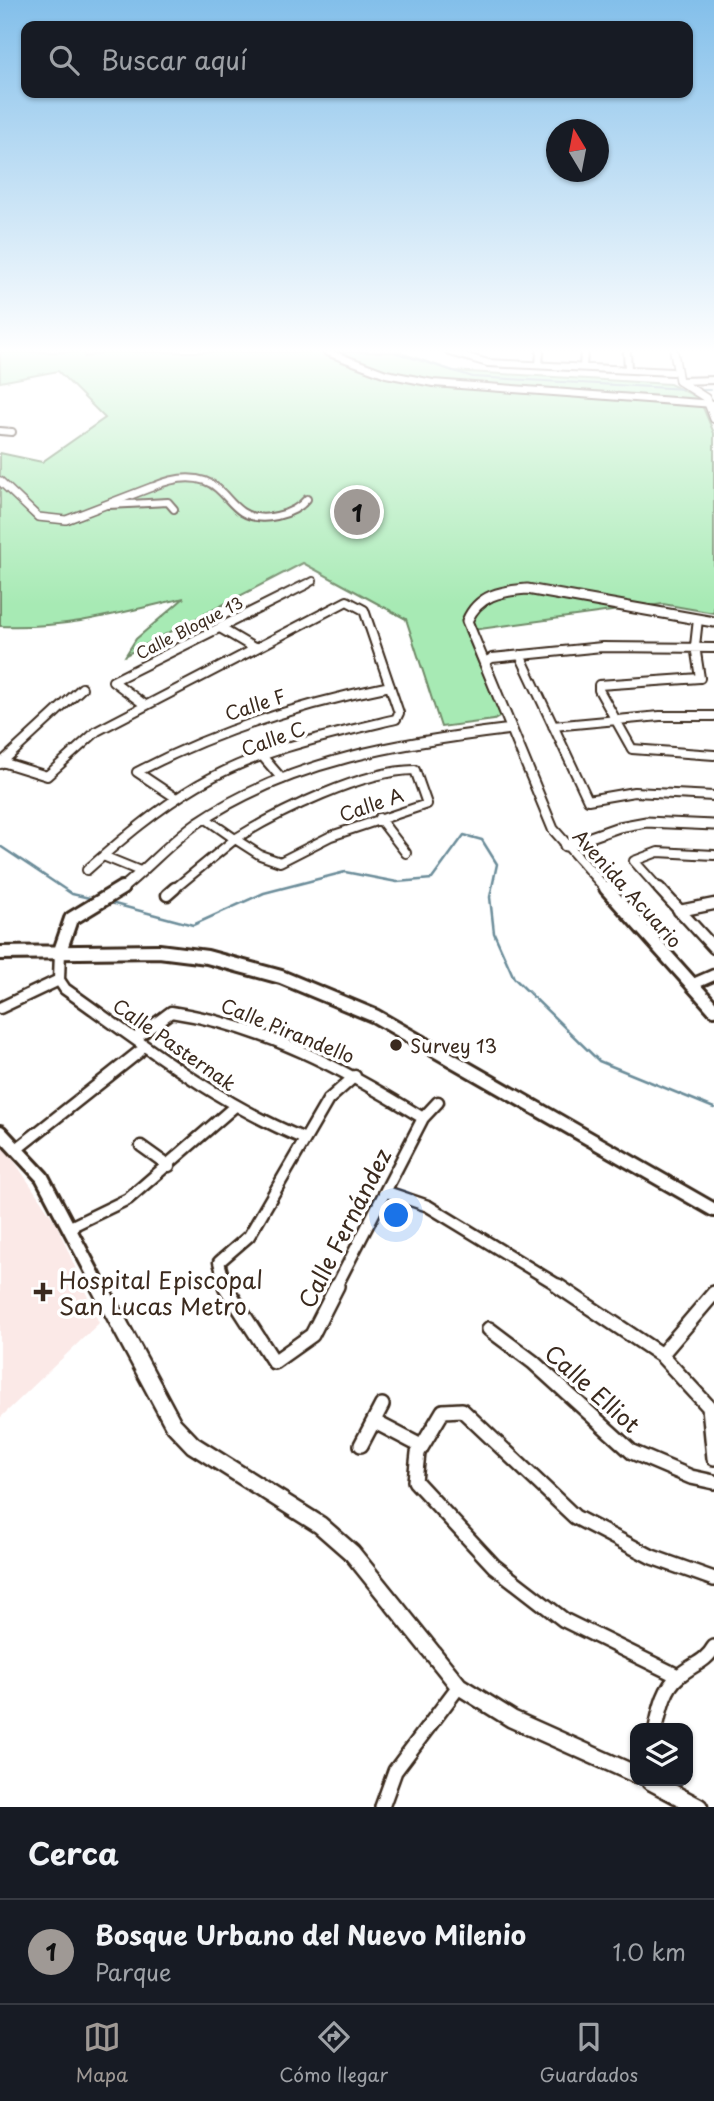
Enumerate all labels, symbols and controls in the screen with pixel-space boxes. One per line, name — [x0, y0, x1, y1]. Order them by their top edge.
search box — [21, 21, 693, 98]
text: Buscar aquí — [101, 40, 247, 79]
icon: search — [45, 41, 83, 79]
north arrow — [546, 119, 609, 182]
pin: 1 — [334, 486, 380, 538]
street label: Calle Bloque 13 — [131, 590, 247, 664]
street label: Calle F — [221, 681, 289, 727]
street label: Calle C — [237, 714, 309, 762]
street label: Calle A — [335, 780, 407, 828]
street label: Avenida Acuario — [567, 822, 689, 954]
street label: Calle Pirandello — [217, 990, 359, 1070]
street label: Calle Pasternak — [108, 991, 243, 1097]
place label: Survey 13 — [410, 1031, 497, 1059]
marker: Survey 13 — [388, 1037, 404, 1053]
street label: Calle Fernández — [289, 1142, 399, 1314]
your location — [379, 1198, 413, 1232]
place label: Hospital Episcopal San Lucas Metro — [59, 1262, 263, 1323]
marker: Hospital Episcopal San Lucas Metro — [33, 1282, 53, 1302]
street label: Calle Elliot — [537, 1335, 649, 1441]
map controls — [630, 1723, 693, 1786]
button: layers — [630, 1723, 693, 1786]
text: Cerca — [28, 1830, 119, 1875]
text: Bosque Urbano del Nuevo Milenio — [95, 1915, 526, 1954]
text: 1 — [46, 1934, 57, 1969]
text: 1.0 km — [613, 1934, 686, 1969]
text: Parque — [95, 1954, 172, 1989]
tab: Mapa — [76, 2018, 128, 2088]
tab: Cómo llegar — [279, 2018, 388, 2088]
tab: Guardados — [539, 2018, 638, 2088]

